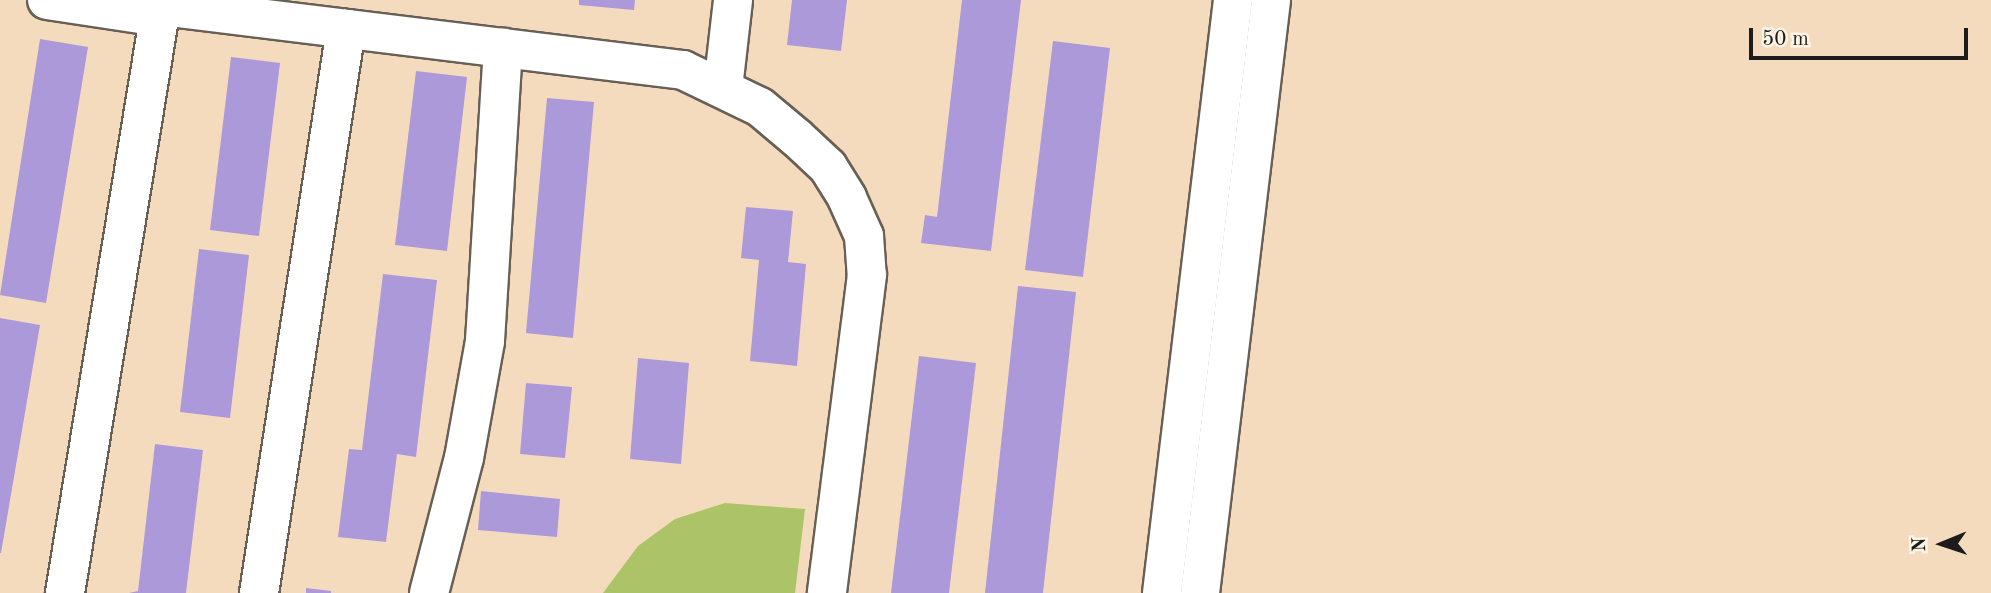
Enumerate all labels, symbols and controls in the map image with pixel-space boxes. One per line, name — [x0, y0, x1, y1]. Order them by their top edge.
scale bar — [1753, 14, 1972, 58]
text: 50 m — [1762, 29, 1809, 50]
north arrow — [1907, 509, 1977, 579]
text: N — [1911, 537, 1930, 552]

